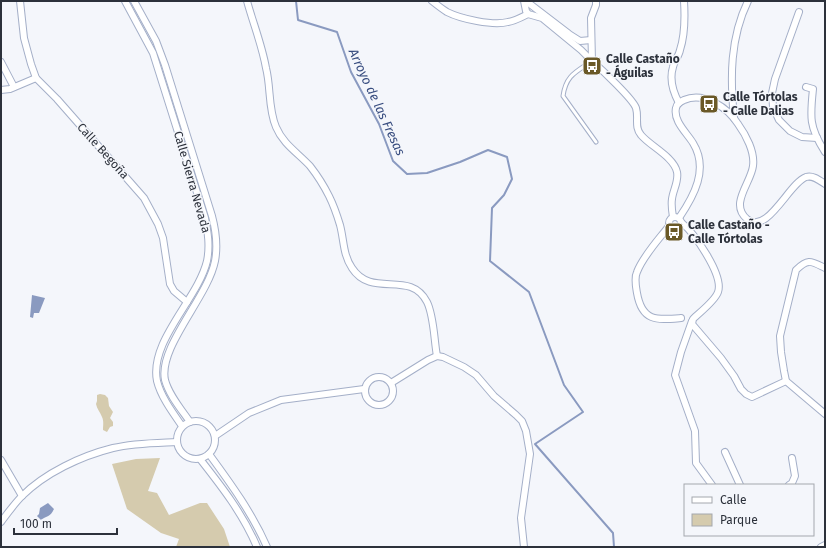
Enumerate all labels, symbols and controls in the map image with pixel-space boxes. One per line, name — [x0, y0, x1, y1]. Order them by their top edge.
water label: Arroyo de las Fresas — [345, 45, 408, 158]
place label: Calle Castaño - Águilas — [606, 52, 680, 80]
bus stop icon: Calle Castaño - Águilas — [581, 55, 603, 77]
place label: Calle Tórtolas - Calle Dalias — [723, 90, 798, 118]
bus stop icon: Calle Tórtolas - Calle Dalias — [698, 93, 720, 115]
street label: Calle Begoña — [74, 120, 132, 182]
street label: Calle Sierra Nevada — [171, 129, 213, 235]
place label: Calle Castaño - Calle Tórtolas — [688, 218, 770, 246]
bus stop icon: Calle Castaño - Calle Tórtolas — [663, 221, 685, 243]
legend — [684, 484, 814, 536]
text: Calle — [720, 493, 747, 507]
scale bar — [14, 510, 117, 536]
text: Parque — [720, 513, 758, 527]
text: 100 m — [20, 517, 52, 531]

